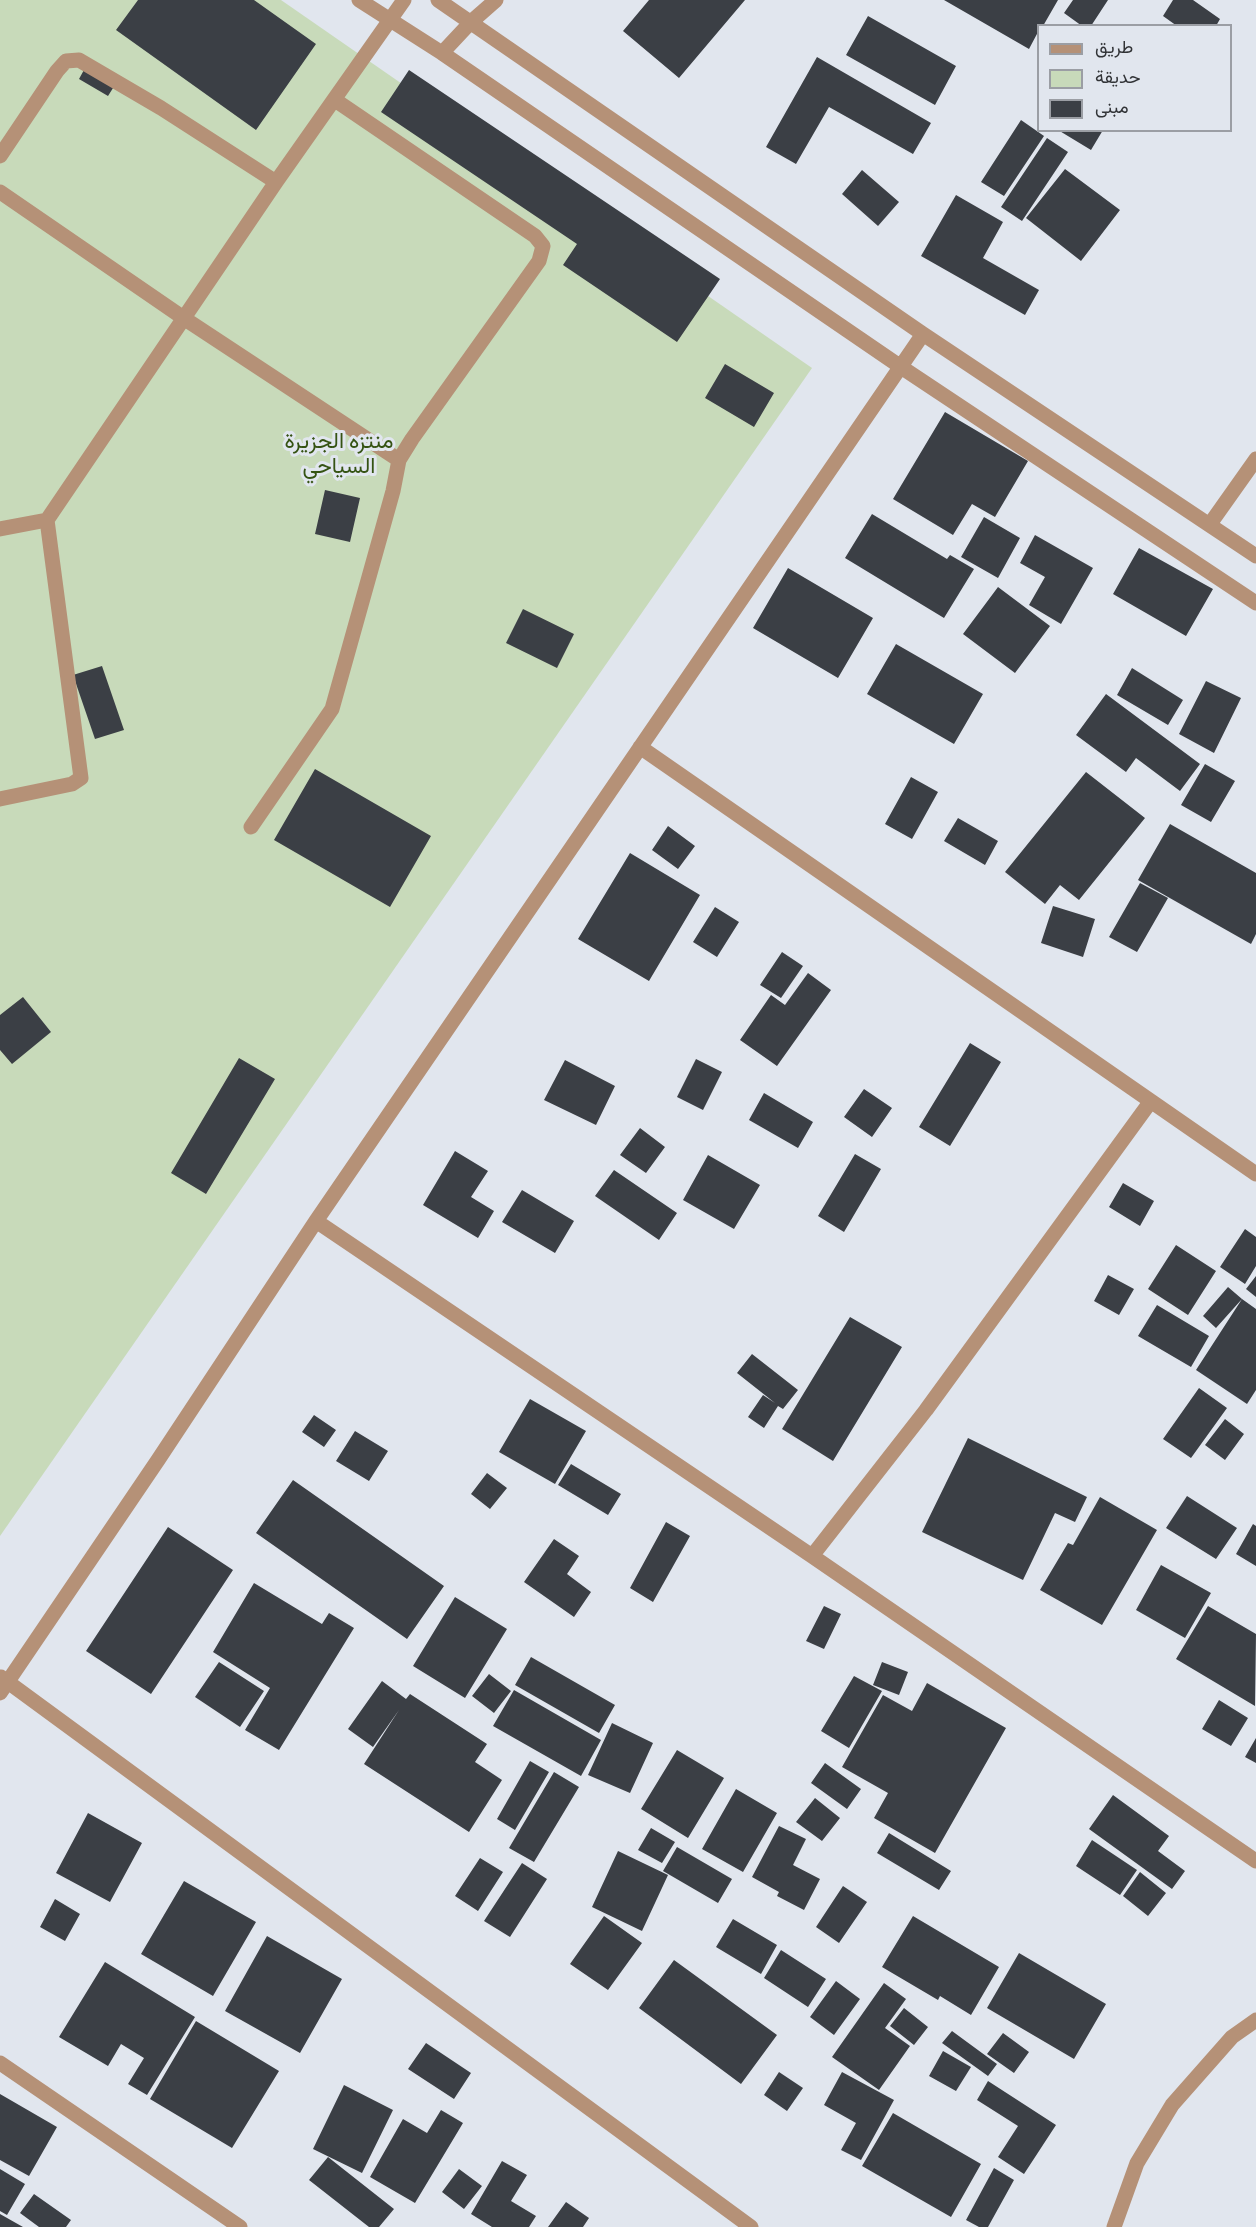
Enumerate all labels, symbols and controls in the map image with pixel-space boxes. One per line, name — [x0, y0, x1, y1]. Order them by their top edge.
legend — [1037, 24, 1232, 132]
text: طريق — [1095, 35, 1133, 57]
text: حديقة — [1095, 65, 1141, 87]
text: مبنى — [1095, 95, 1129, 117]
park label: منتزه الجزيرة السياحي — [284, 428, 394, 480]

